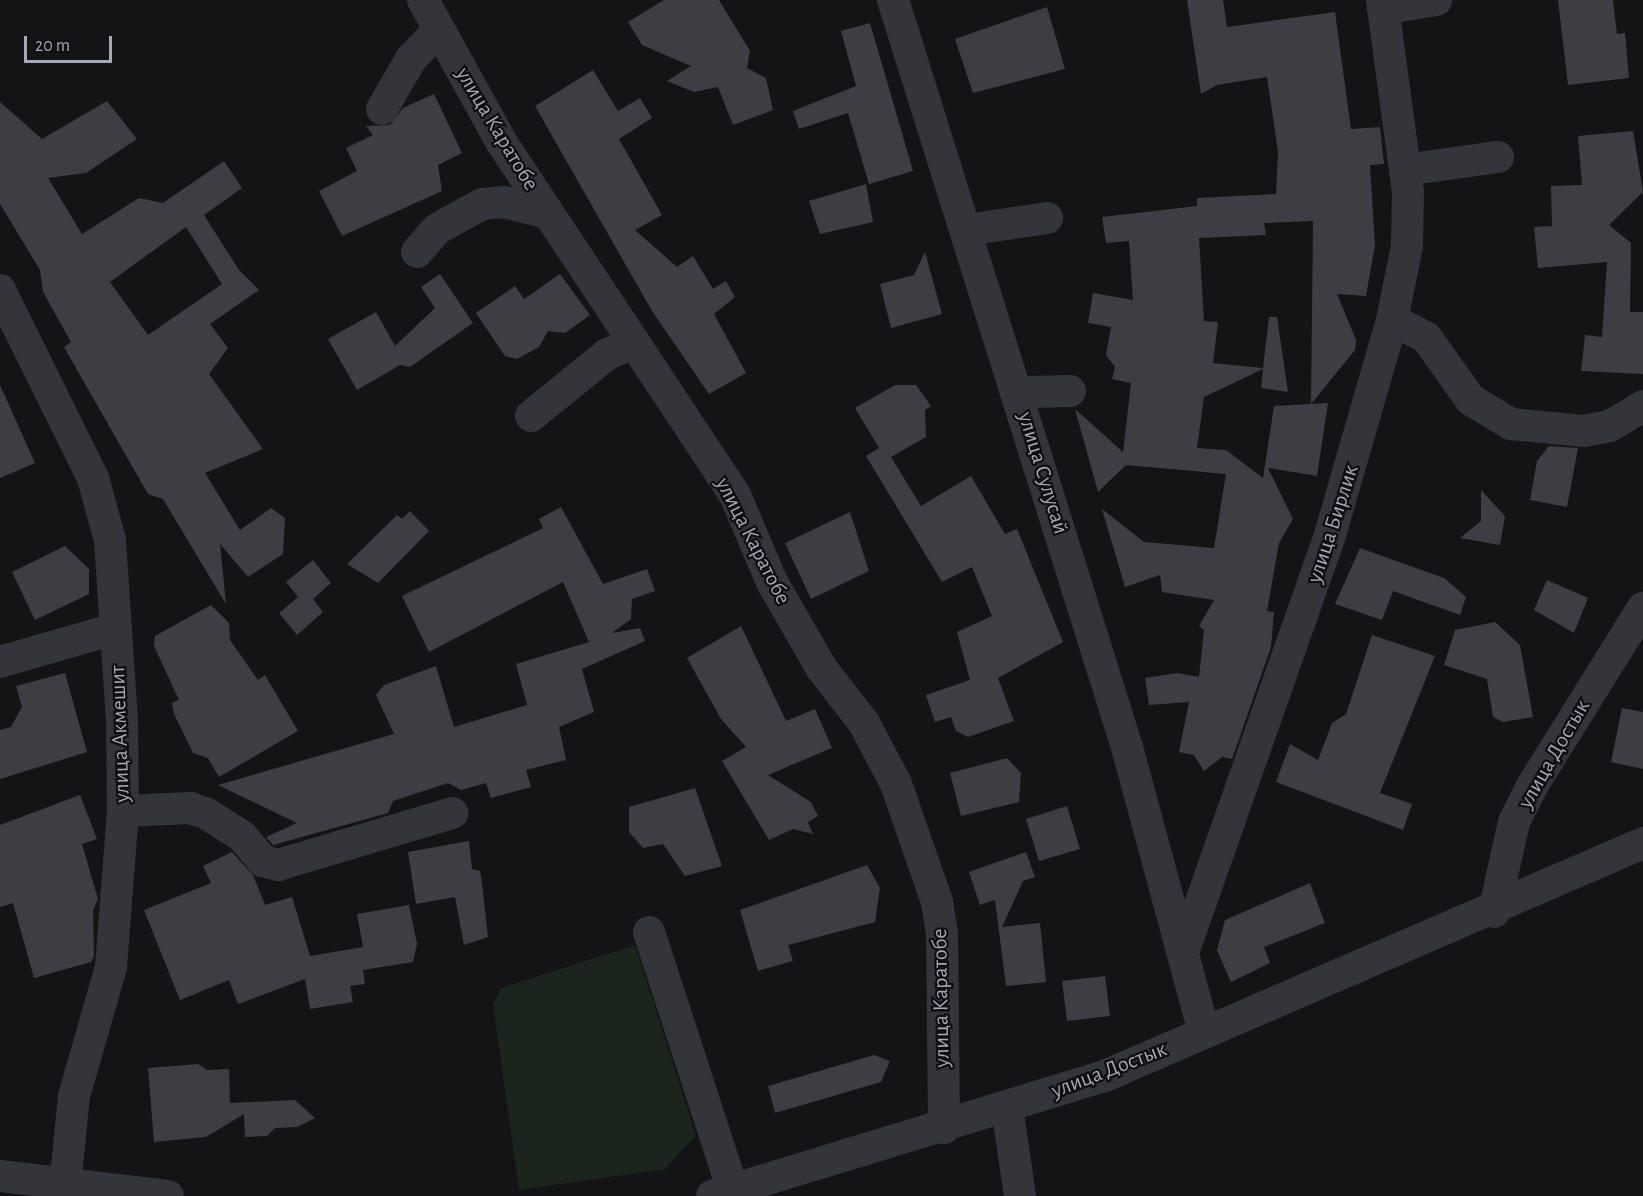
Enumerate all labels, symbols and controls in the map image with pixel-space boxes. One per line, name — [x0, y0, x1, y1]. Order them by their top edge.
scale bar — [27, 24, 116, 62]
text: 20 m — [35, 37, 70, 55]
street label: улица Каратобе — [450, 63, 544, 195]
street label: улица Сулусай — [1012, 409, 1074, 537]
street label: улица Бирлик — [1302, 462, 1364, 586]
street label: улица Каратобе — [710, 473, 796, 609]
street label: улица Акмешит — [104, 665, 136, 803]
street label: улица Достык — [1512, 695, 1596, 813]
street label: улица Каратобе — [927, 928, 955, 1068]
street label: улица Достык — [1048, 1036, 1170, 1104]

